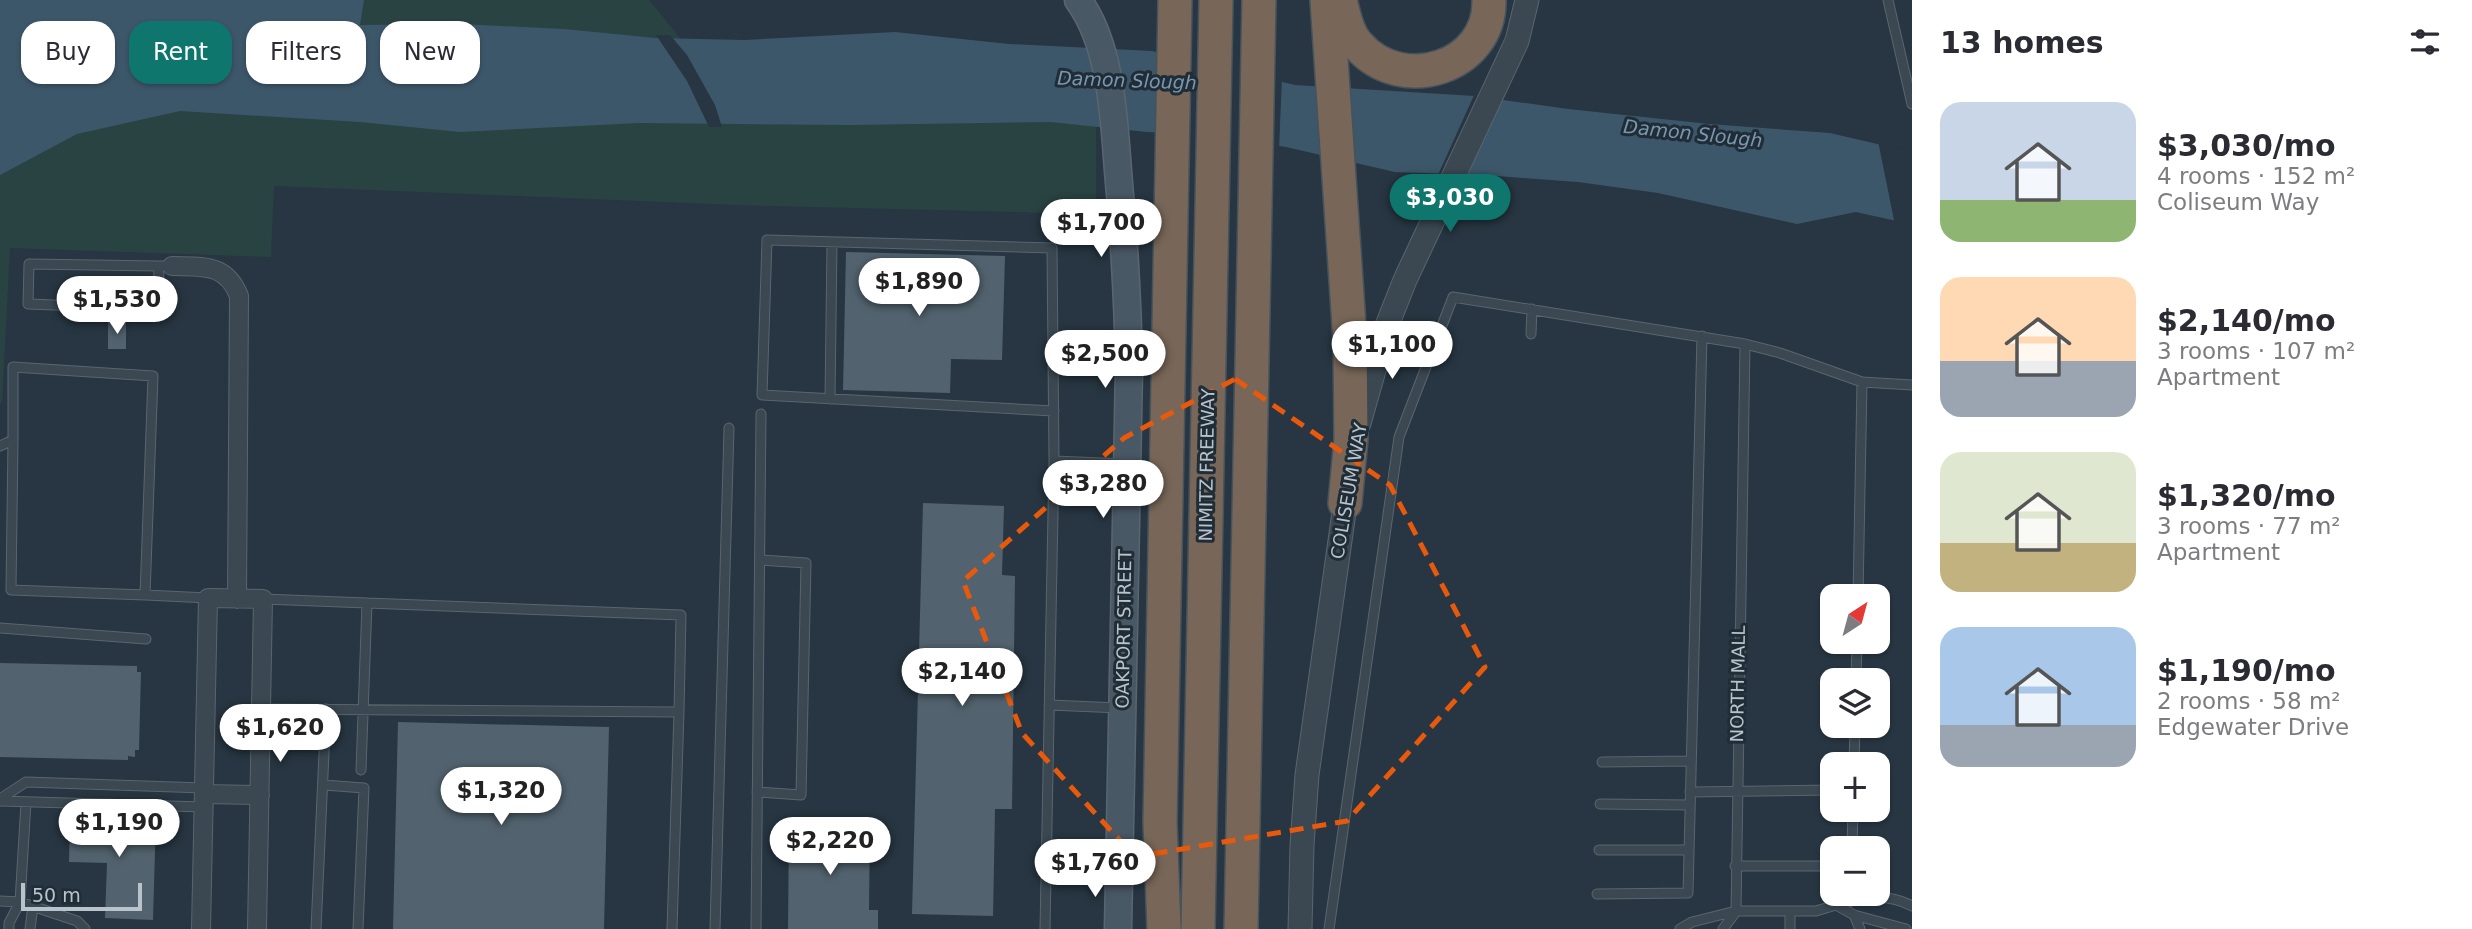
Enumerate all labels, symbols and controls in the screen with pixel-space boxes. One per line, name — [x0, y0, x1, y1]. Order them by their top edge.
chip: Buy — [21, 21, 115, 84]
chip: Rent — [129, 21, 232, 84]
chip: Filters — [246, 21, 366, 84]
chip: New — [380, 21, 480, 84]
icon: filters — [2406, 23, 2444, 61]
text: 13 homes — [1940, 25, 2104, 60]
water label: Damon Slough — [1057, 67, 1197, 93]
water label: Damon Slough — [1622, 115, 1764, 151]
text: $3,030/mo — [2157, 128, 2336, 163]
icon: home — [1996, 130, 2080, 214]
text: 4 rooms · 152 m² — [2157, 163, 2355, 189]
pin: $3,030 — [1393, 174, 1507, 234]
text: $3,030 — [1406, 184, 1494, 210]
text: Coliseum Way — [2157, 189, 2319, 215]
pin: $1,700 — [1044, 200, 1158, 259]
text: $1,700 — [1057, 209, 1145, 235]
pin: $1,890 — [862, 258, 976, 318]
text: $1,890 — [875, 268, 963, 294]
pin: $1,530 — [60, 276, 174, 336]
text: $1,530 — [73, 286, 161, 312]
text: $2,140/mo — [2157, 303, 2336, 338]
icon: home — [1996, 305, 2080, 389]
pin: $1,100 — [1335, 322, 1449, 381]
pin: $2,500 — [1048, 330, 1162, 390]
text: $1,100 — [1348, 331, 1436, 357]
text: 3 rooms · 107 m² — [2157, 338, 2355, 364]
text: $2,500 — [1061, 340, 1149, 366]
text: Apartment — [2157, 364, 2280, 390]
street label: NIMITZ FREEWAY — [1195, 387, 1218, 542]
street label: COLISEUM WAY — [1326, 420, 1371, 561]
pin: $3,280 — [1046, 461, 1160, 520]
text: $3,280 — [1059, 470, 1147, 496]
text: $1,320/mo — [2157, 478, 2336, 513]
icon: home — [1996, 480, 2080, 564]
text: 3 rooms · 77 m² — [2157, 513, 2341, 539]
text: Apartment — [2157, 539, 2280, 565]
street label: OAKPORT STREET — [1112, 548, 1135, 709]
north arrow — [1820, 584, 1890, 654]
map controls — [1820, 584, 1890, 906]
street label: NORTH MALL — [1726, 625, 1749, 743]
pin: $2,140 — [905, 648, 1019, 708]
text: $1,190/mo — [2157, 653, 2336, 688]
icon: home — [1996, 655, 2080, 739]
text: $2,140 — [918, 658, 1006, 684]
button: layers — [1820, 668, 1890, 738]
text: 2 rooms · 58 m² — [2157, 688, 2341, 714]
pin: $1,620 — [223, 704, 337, 764]
text: $1,620 — [236, 714, 324, 740]
text: Edgewater Drive — [2157, 714, 2349, 740]
button: + — [1820, 752, 1890, 822]
pin: $1,320 — [444, 768, 558, 827]
text: $1,320 — [457, 777, 545, 803]
pin: $1,190 — [62, 800, 176, 859]
text: $1,190 — [75, 809, 163, 835]
pin: $2,220 — [773, 818, 887, 877]
text: $2,220 — [786, 827, 874, 853]
button: − — [1820, 836, 1890, 906]
pin: $1,760 — [1038, 839, 1152, 899]
text: $1,760 — [1051, 849, 1139, 875]
scale bar — [21, 880, 142, 912]
text: 50 m — [32, 884, 81, 906]

